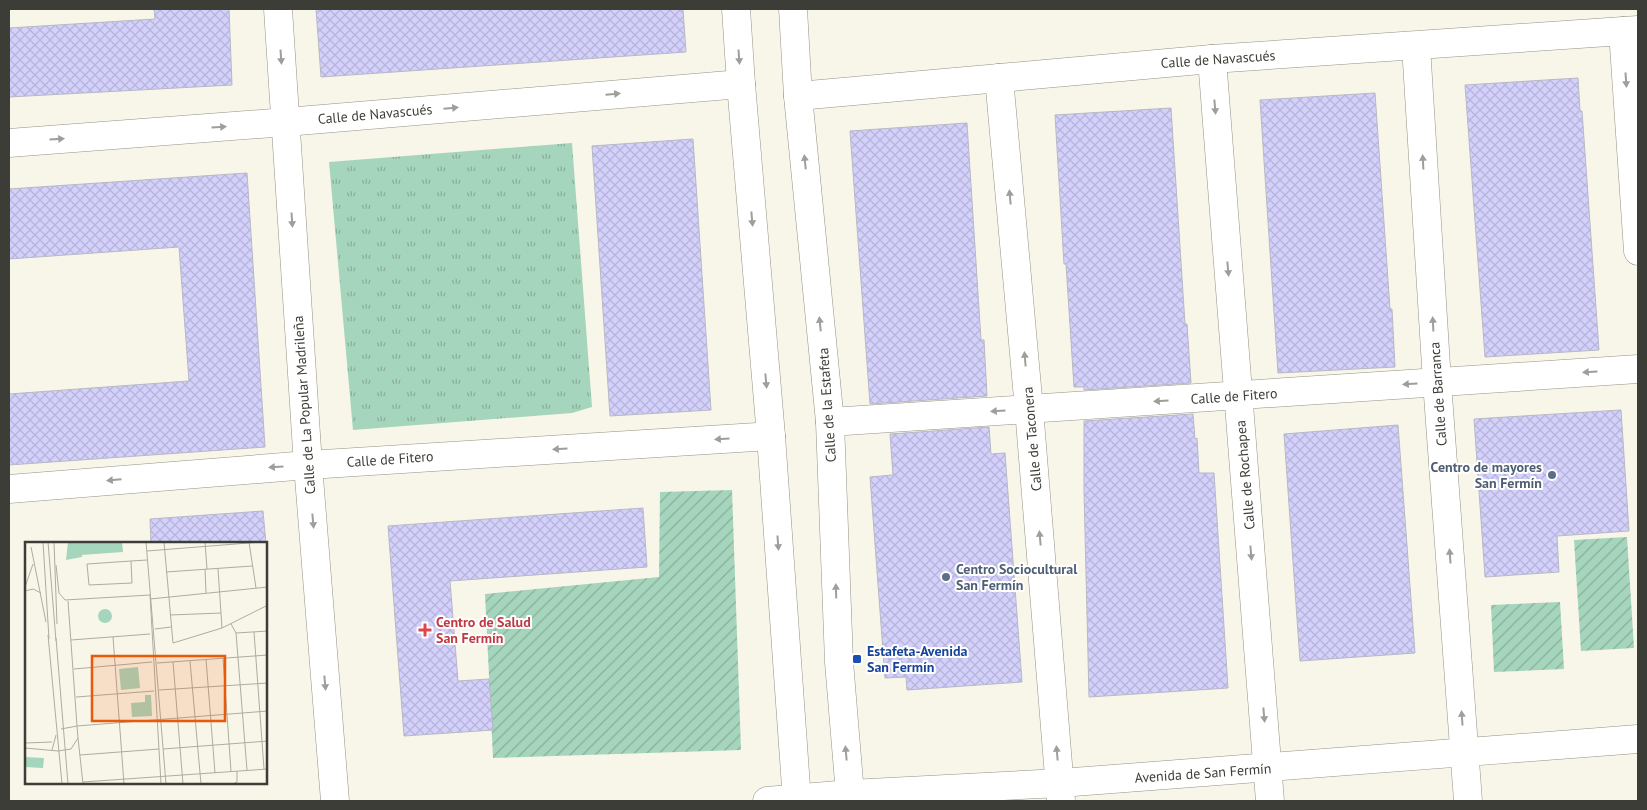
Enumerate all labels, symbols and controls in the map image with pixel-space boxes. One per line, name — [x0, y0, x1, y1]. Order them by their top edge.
street label: Calle de Navascués — [1160, 46, 1276, 72]
one-way arrow — [277, 50, 285, 66]
one-way arrow — [735, 50, 743, 66]
one-way arrow — [1622, 72, 1630, 88]
one-way arrow — [605, 90, 621, 98]
street label: Calle de Navascués — [317, 100, 433, 128]
one-way arrow — [1212, 100, 1220, 116]
one-way arrow — [443, 103, 459, 111]
one-way arrow — [212, 122, 228, 130]
one-way arrow — [50, 135, 66, 143]
one-way arrow — [1419, 153, 1427, 169]
one-way arrow — [800, 154, 808, 170]
one-way arrow — [1006, 189, 1014, 205]
one-way arrow — [288, 212, 296, 228]
one-way arrow — [749, 212, 757, 228]
one-way arrow — [1225, 262, 1233, 278]
street label: Calle de La Popular Madrileña — [289, 315, 319, 495]
one-way arrow — [816, 315, 824, 331]
one-way arrow — [1429, 316, 1437, 332]
street label: Calle de Barranca — [1425, 341, 1451, 447]
street label: Calle de la Estafeta — [814, 347, 840, 463]
one-way arrow — [1021, 351, 1029, 367]
one-way arrow — [1581, 368, 1597, 376]
one-way arrow — [762, 374, 770, 390]
one-way arrow — [1402, 380, 1418, 388]
street label: Calle de Fitero — [1190, 384, 1278, 408]
street label: Calle de Taconera — [1018, 386, 1046, 492]
one-way arrow — [1152, 397, 1168, 405]
one-way arrow — [990, 407, 1006, 415]
street label: Calle de Rochapea — [1231, 419, 1259, 530]
one-way arrow — [714, 435, 730, 443]
one-way arrow — [552, 445, 568, 453]
street label: Calle de Fitero — [346, 447, 434, 471]
place label: Centro de mayores San Fermín — [1431, 458, 1542, 492]
one-way arrow — [267, 463, 283, 471]
marker: Centro de mayores San Fermín — [1546, 469, 1558, 481]
one-way arrow — [105, 476, 121, 484]
one-way arrow — [309, 514, 317, 530]
one-way arrow — [1036, 530, 1044, 546]
one-way arrow — [775, 536, 783, 552]
inset map — [25, 542, 268, 785]
one-way arrow — [1247, 546, 1255, 562]
one-way arrow — [1445, 547, 1453, 563]
place label: Centro Sociocultural San Fermín — [956, 560, 1078, 594]
marker: Centro Sociocultural San Fermín — [940, 571, 952, 583]
one-way arrow — [832, 582, 840, 598]
place label: Centro de Salud San Fermín — [436, 613, 531, 647]
marker: Centro de Salud San Fermín — [418, 623, 432, 637]
place label: Estafeta-Avenida San Fermín — [867, 642, 967, 676]
marker: Estafeta-Avenida San Fermín — [851, 653, 863, 665]
one-way arrow — [322, 676, 330, 692]
one-way arrow — [1260, 708, 1268, 724]
one-way arrow — [1458, 709, 1466, 725]
one-way arrow — [842, 744, 850, 760]
one-way arrow — [1053, 744, 1061, 760]
street label: Avenida de San Fermín — [1134, 759, 1272, 787]

